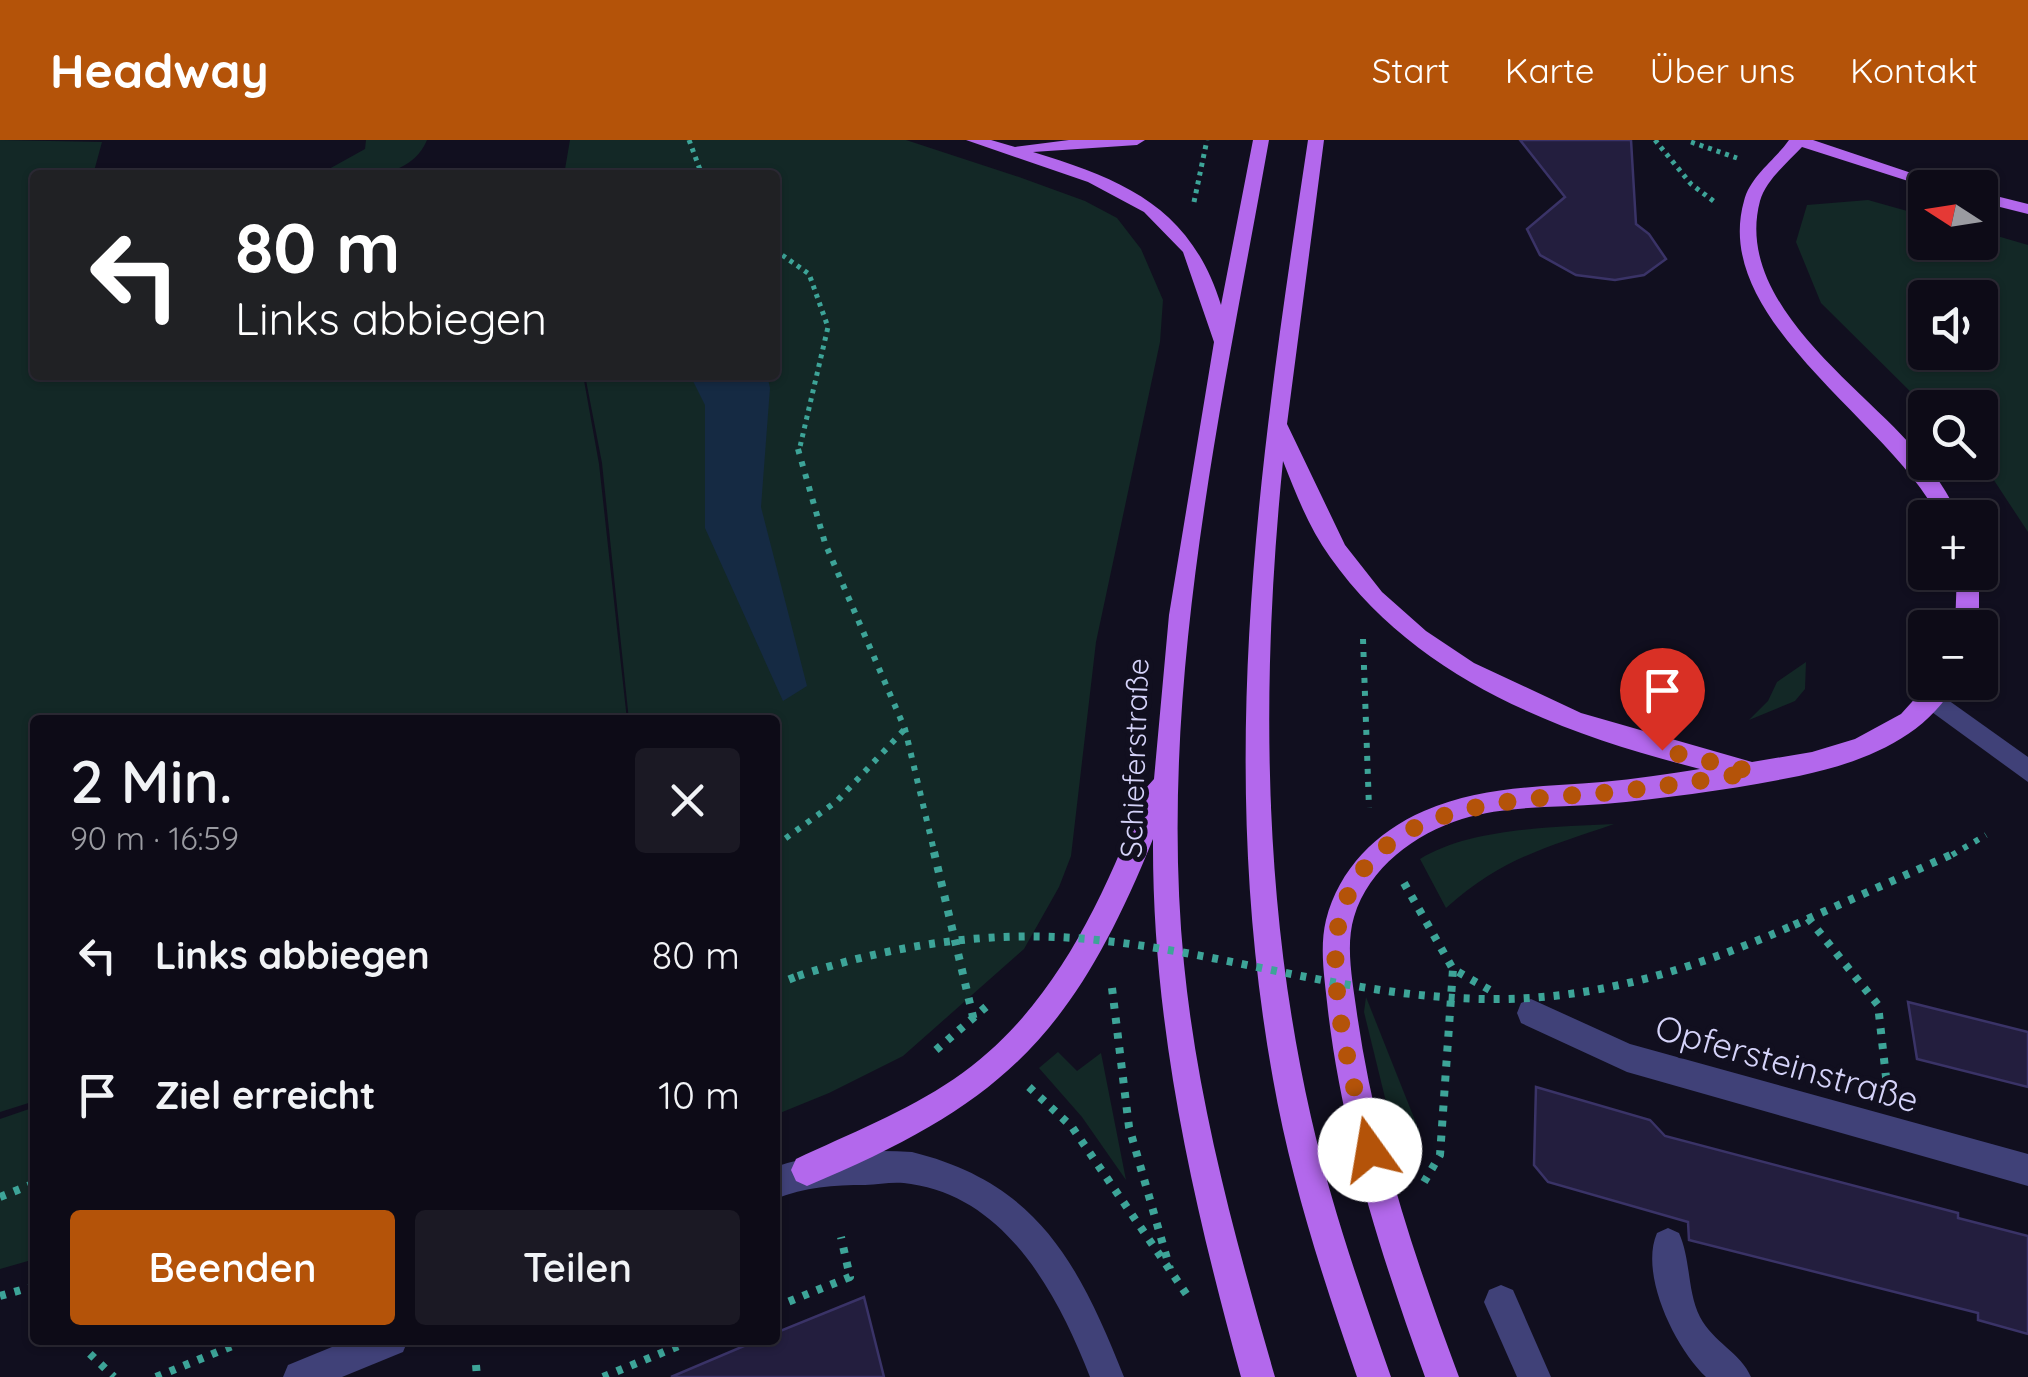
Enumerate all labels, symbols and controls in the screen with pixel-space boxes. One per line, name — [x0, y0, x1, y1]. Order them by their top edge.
text: Headway — [50, 40, 269, 100]
text: Start — [1372, 48, 1450, 92]
text: Karte — [1505, 48, 1595, 92]
text: Über uns — [1650, 48, 1795, 92]
text: Kontakt — [1850, 48, 1978, 92]
north arrow — [1908, 170, 1998, 260]
map controls — [1908, 170, 1998, 700]
text: 80 m — [235, 203, 400, 291]
icon: left — [70, 210, 200, 340]
button: sound — [1908, 280, 1998, 370]
text: Links abbiegen — [235, 290, 547, 346]
button: search — [1908, 390, 1998, 480]
button: + — [1908, 500, 1998, 590]
button: − — [1908, 610, 1998, 700]
pin — [1620, 648, 1705, 751]
street label: Schieferstraße — [1112, 657, 1156, 858]
icon: arrive — [1635, 663, 1690, 718]
text: 2 Min. — [70, 743, 233, 818]
button: close — [635, 748, 740, 853]
text: 90 m · 16:59 — [70, 818, 239, 858]
icon: left — [70, 928, 125, 983]
text: Links abbiegen — [155, 931, 430, 979]
text: 80 m — [652, 931, 740, 979]
street label: Opfersteinstraße — [1651, 1004, 1924, 1122]
icon: arrive — [70, 1068, 125, 1123]
text: Ziel erreicht — [155, 1071, 375, 1119]
text: 10 m — [658, 1071, 740, 1119]
position arrow — [1318, 1098, 1422, 1202]
button: Beenden — [70, 1210, 395, 1325]
button: Teilen — [415, 1210, 740, 1325]

